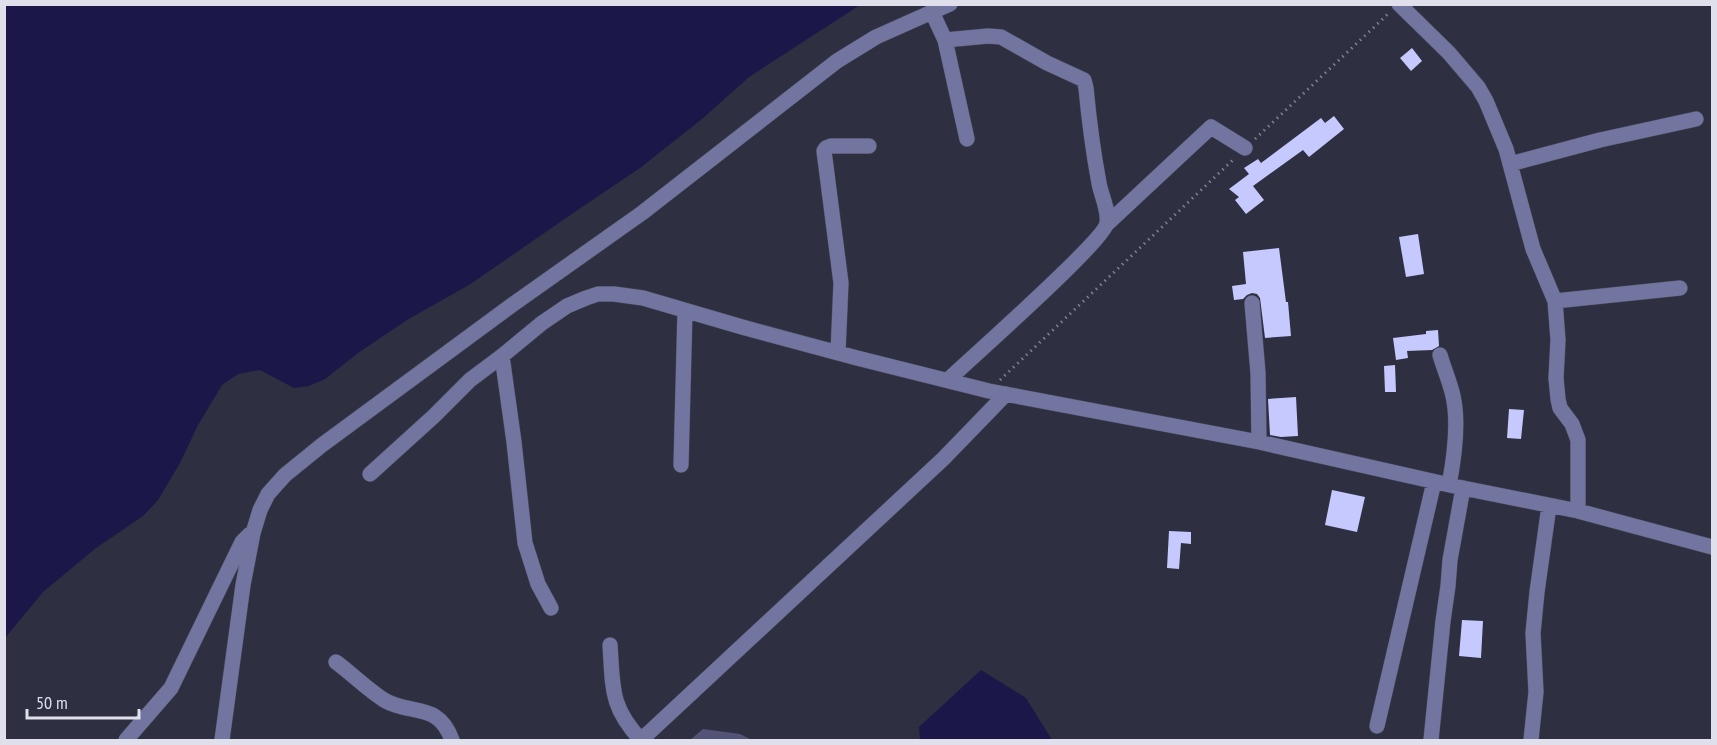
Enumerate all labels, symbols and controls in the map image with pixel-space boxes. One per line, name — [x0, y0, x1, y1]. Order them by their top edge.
scale bar — [27, 682, 140, 720]
text: 50 m — [36, 691, 68, 714]

